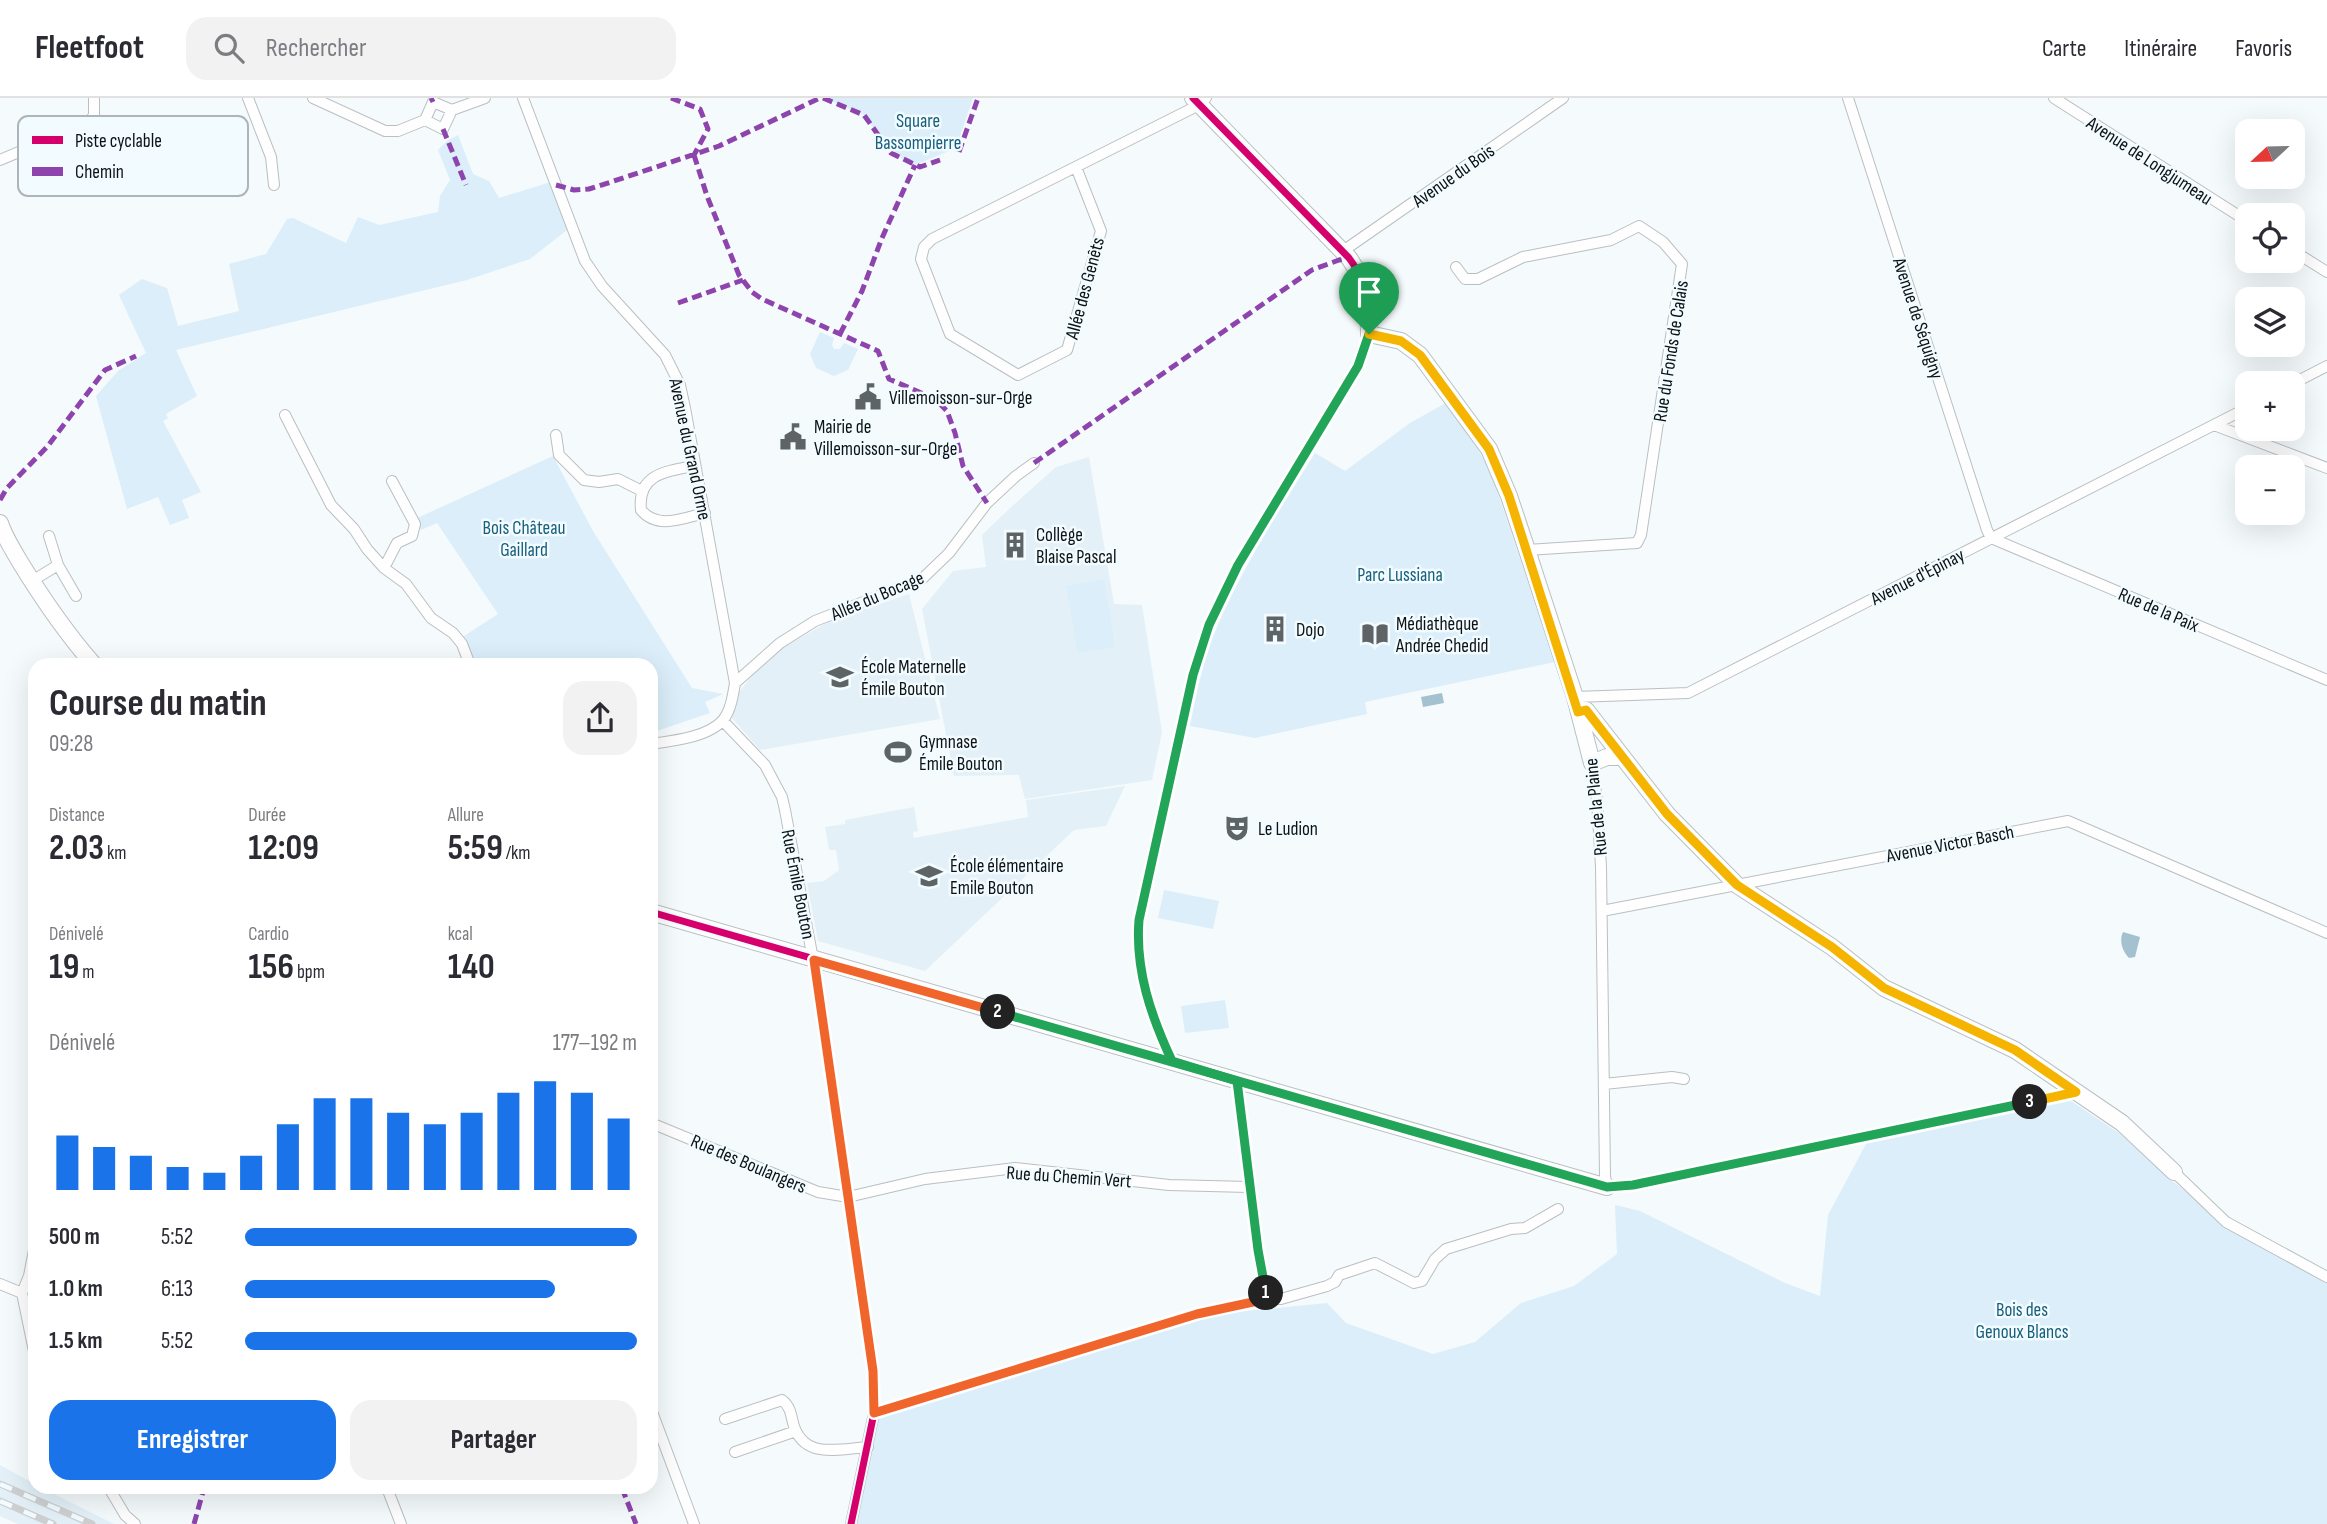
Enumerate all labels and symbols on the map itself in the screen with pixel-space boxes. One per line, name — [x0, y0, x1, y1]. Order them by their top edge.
park label: Square Bassompierre — [875, 110, 961, 155]
street label: Avenue de Longjumeau — [2081, 111, 2216, 210]
legend — [18, 116, 248, 196]
north arrow — [2235, 119, 2305, 189]
text: Piste cyclable — [75, 130, 162, 153]
street label: Avenue du Bois — [1408, 139, 1500, 213]
text: Chemin — [75, 161, 124, 184]
street label: Allée des Genêts — [1061, 235, 1110, 343]
street label: Avenue de Séquigny — [1887, 254, 1948, 383]
pin — [1339, 262, 1399, 334]
street label: Rue du Fonds de Calais — [1649, 279, 1694, 424]
street label: Avenue du Grand Orme — [663, 375, 716, 522]
public building icon: Villemoisson-sur-Orge — [853, 382, 883, 412]
place label: Villemoisson-sur-Orge — [889, 387, 1032, 410]
place label: Mairie de Villemoisson-sur-Orge — [814, 416, 957, 461]
public building icon: Mairie de Villemoisson-sur-Orge — [778, 422, 808, 452]
park label: Bois Château Gaillard — [483, 517, 565, 562]
place label: Collège Blaise Pascal — [1036, 524, 1116, 569]
building icon: Collège Blaise Pascal — [1000, 530, 1030, 560]
street label: Avenue d'Épinay — [1866, 544, 1969, 611]
park label: Parc Lussiana — [1357, 564, 1443, 587]
street label: Allée du Bocage — [827, 566, 928, 627]
street label: Rue de la Paix — [2115, 583, 2202, 638]
place label: Médiathèque Andrée Chedid — [1395, 613, 1488, 658]
building icon: Dojo — [1260, 614, 1290, 644]
place label: Dojo — [1296, 619, 1325, 642]
library icon: Médiathèque Andrée Chedid — [1360, 619, 1390, 649]
place label: École Maternelle Émile Bouton — [861, 656, 966, 701]
school or university icon: École Maternelle Émile Bouton — [825, 662, 855, 692]
place label: Gymnase Émile Bouton — [919, 731, 1003, 776]
sports icon: Gymnase Émile Bouton — [883, 737, 913, 767]
street label: Rue de la Plaine — [1580, 757, 1613, 857]
theatre icon: Le Ludion — [1222, 813, 1252, 843]
place label: Le Ludion — [1258, 818, 1318, 841]
street label: Avenue Victor Basch — [1884, 821, 2016, 868]
street label: Rue Émile Bouton — [776, 828, 819, 941]
place label: École élémentaire Emile Bouton — [950, 855, 1064, 900]
school or university icon: École élémentaire Emile Bouton — [914, 861, 944, 891]
pin: 2 — [981, 995, 1016, 1030]
pin: 3 — [2012, 1084, 2048, 1119]
street label: Rue des Boulangers — [687, 1130, 810, 1199]
street label: Rue du Chemin Vert — [1006, 1162, 1132, 1193]
pin: 1 — [1248, 1276, 1284, 1310]
park label: Bois des Genoux Blancs — [1975, 1299, 2069, 1344]

